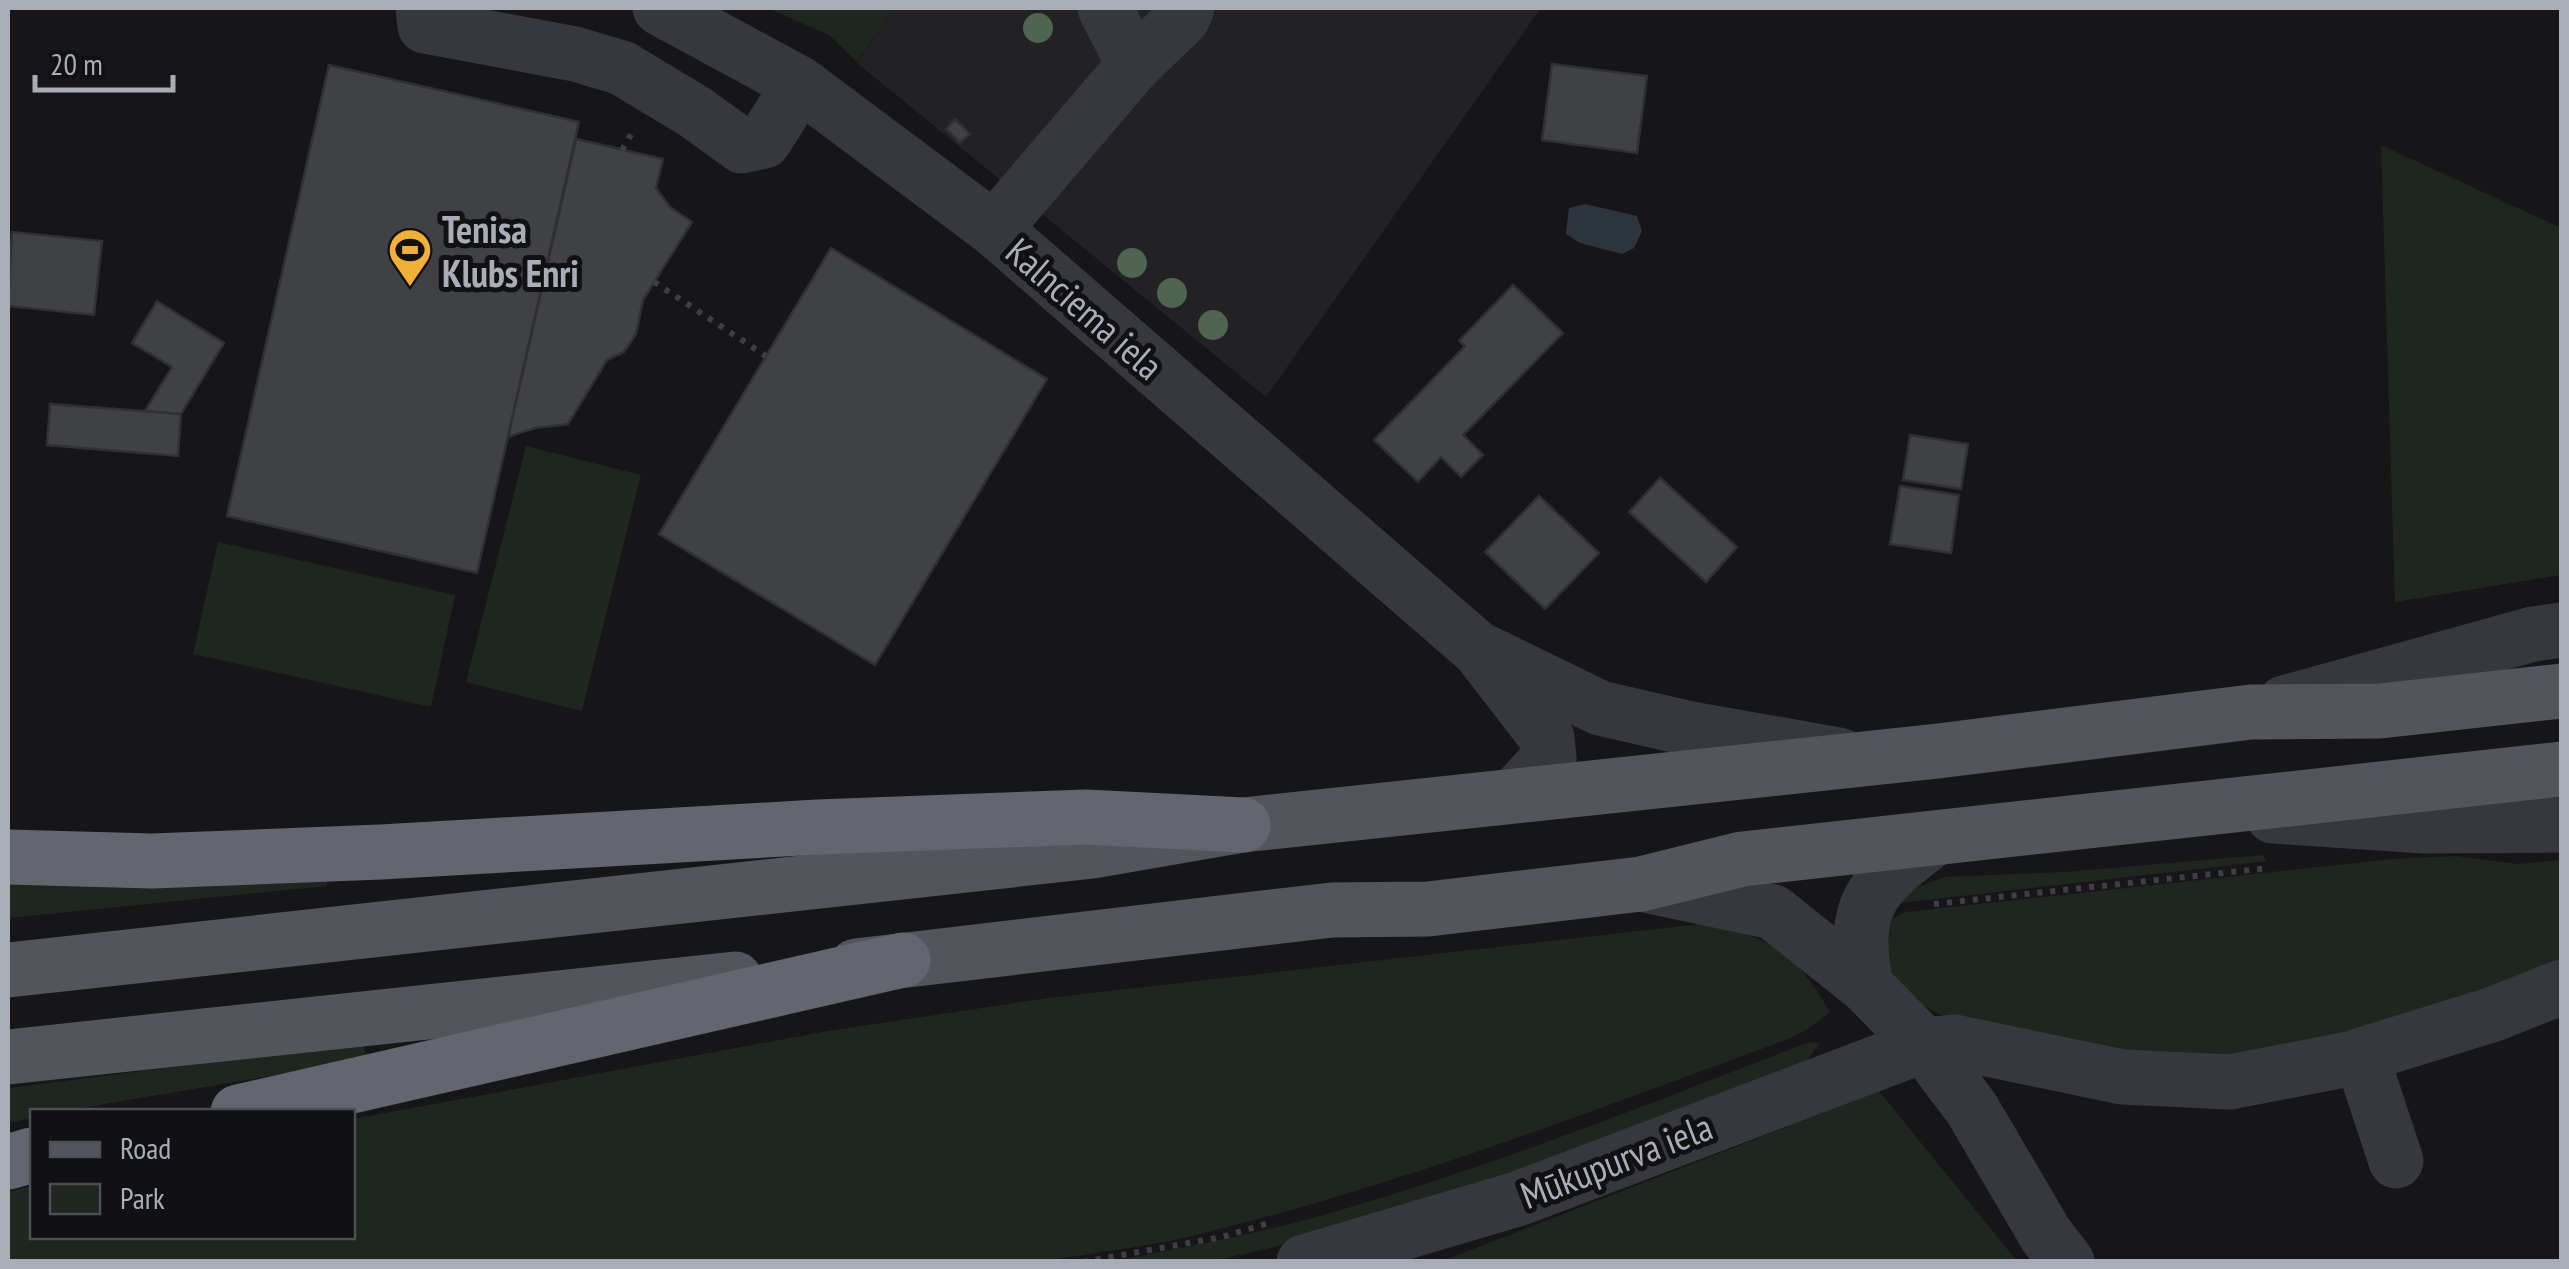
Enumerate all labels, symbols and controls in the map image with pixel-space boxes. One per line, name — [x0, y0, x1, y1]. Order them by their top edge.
scale bar — [35, 30, 172, 92]
text: 20 m — [50, 44, 103, 83]
place label: Tenisa Klubs Enri — [442, 204, 579, 297]
street label: Kalnciema iela — [996, 226, 1174, 390]
sports icon: Tenisa Klubs Enri — [387, 227, 433, 288]
street label: Mūkupurva iela — [1513, 1101, 1719, 1219]
legend — [30, 1109, 355, 1239]
text: Road — [120, 1128, 171, 1167]
text: Park — [120, 1178, 165, 1217]

